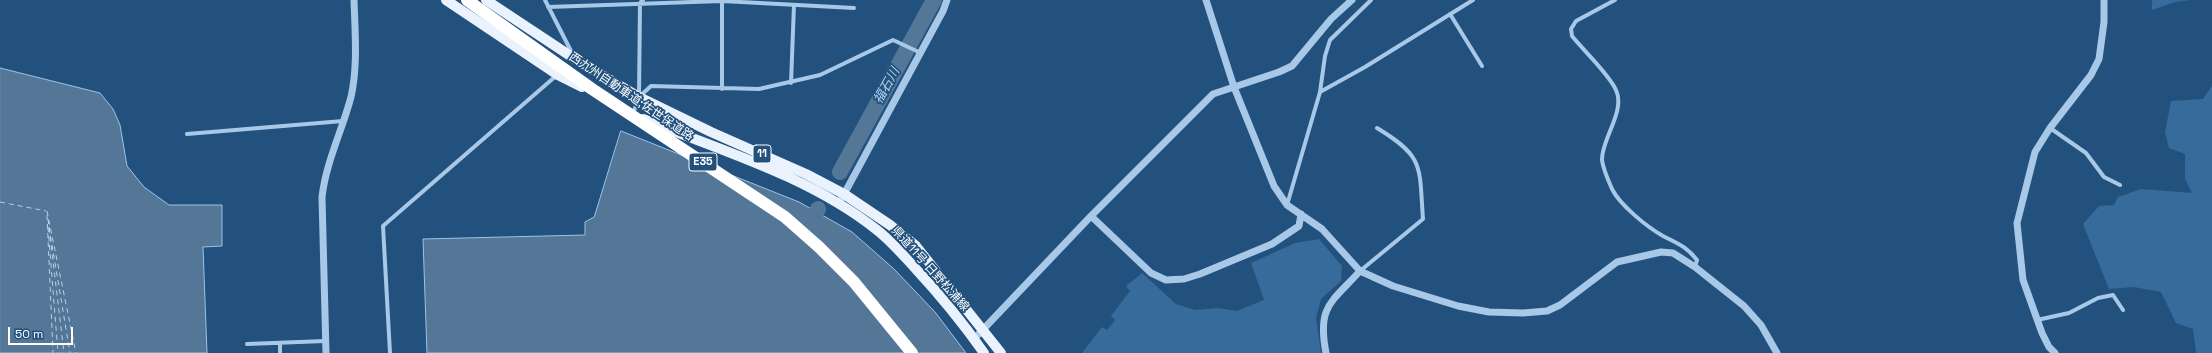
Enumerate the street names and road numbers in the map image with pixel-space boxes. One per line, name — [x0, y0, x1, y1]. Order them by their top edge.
street label: 西九州自動車道;佐世保道路 — [566, 50, 696, 144]
road number: 11 — [753, 145, 771, 163]
road number: E35 — [689, 153, 717, 171]
street label: 県道11号 日野松浦線 — [888, 224, 972, 314]

